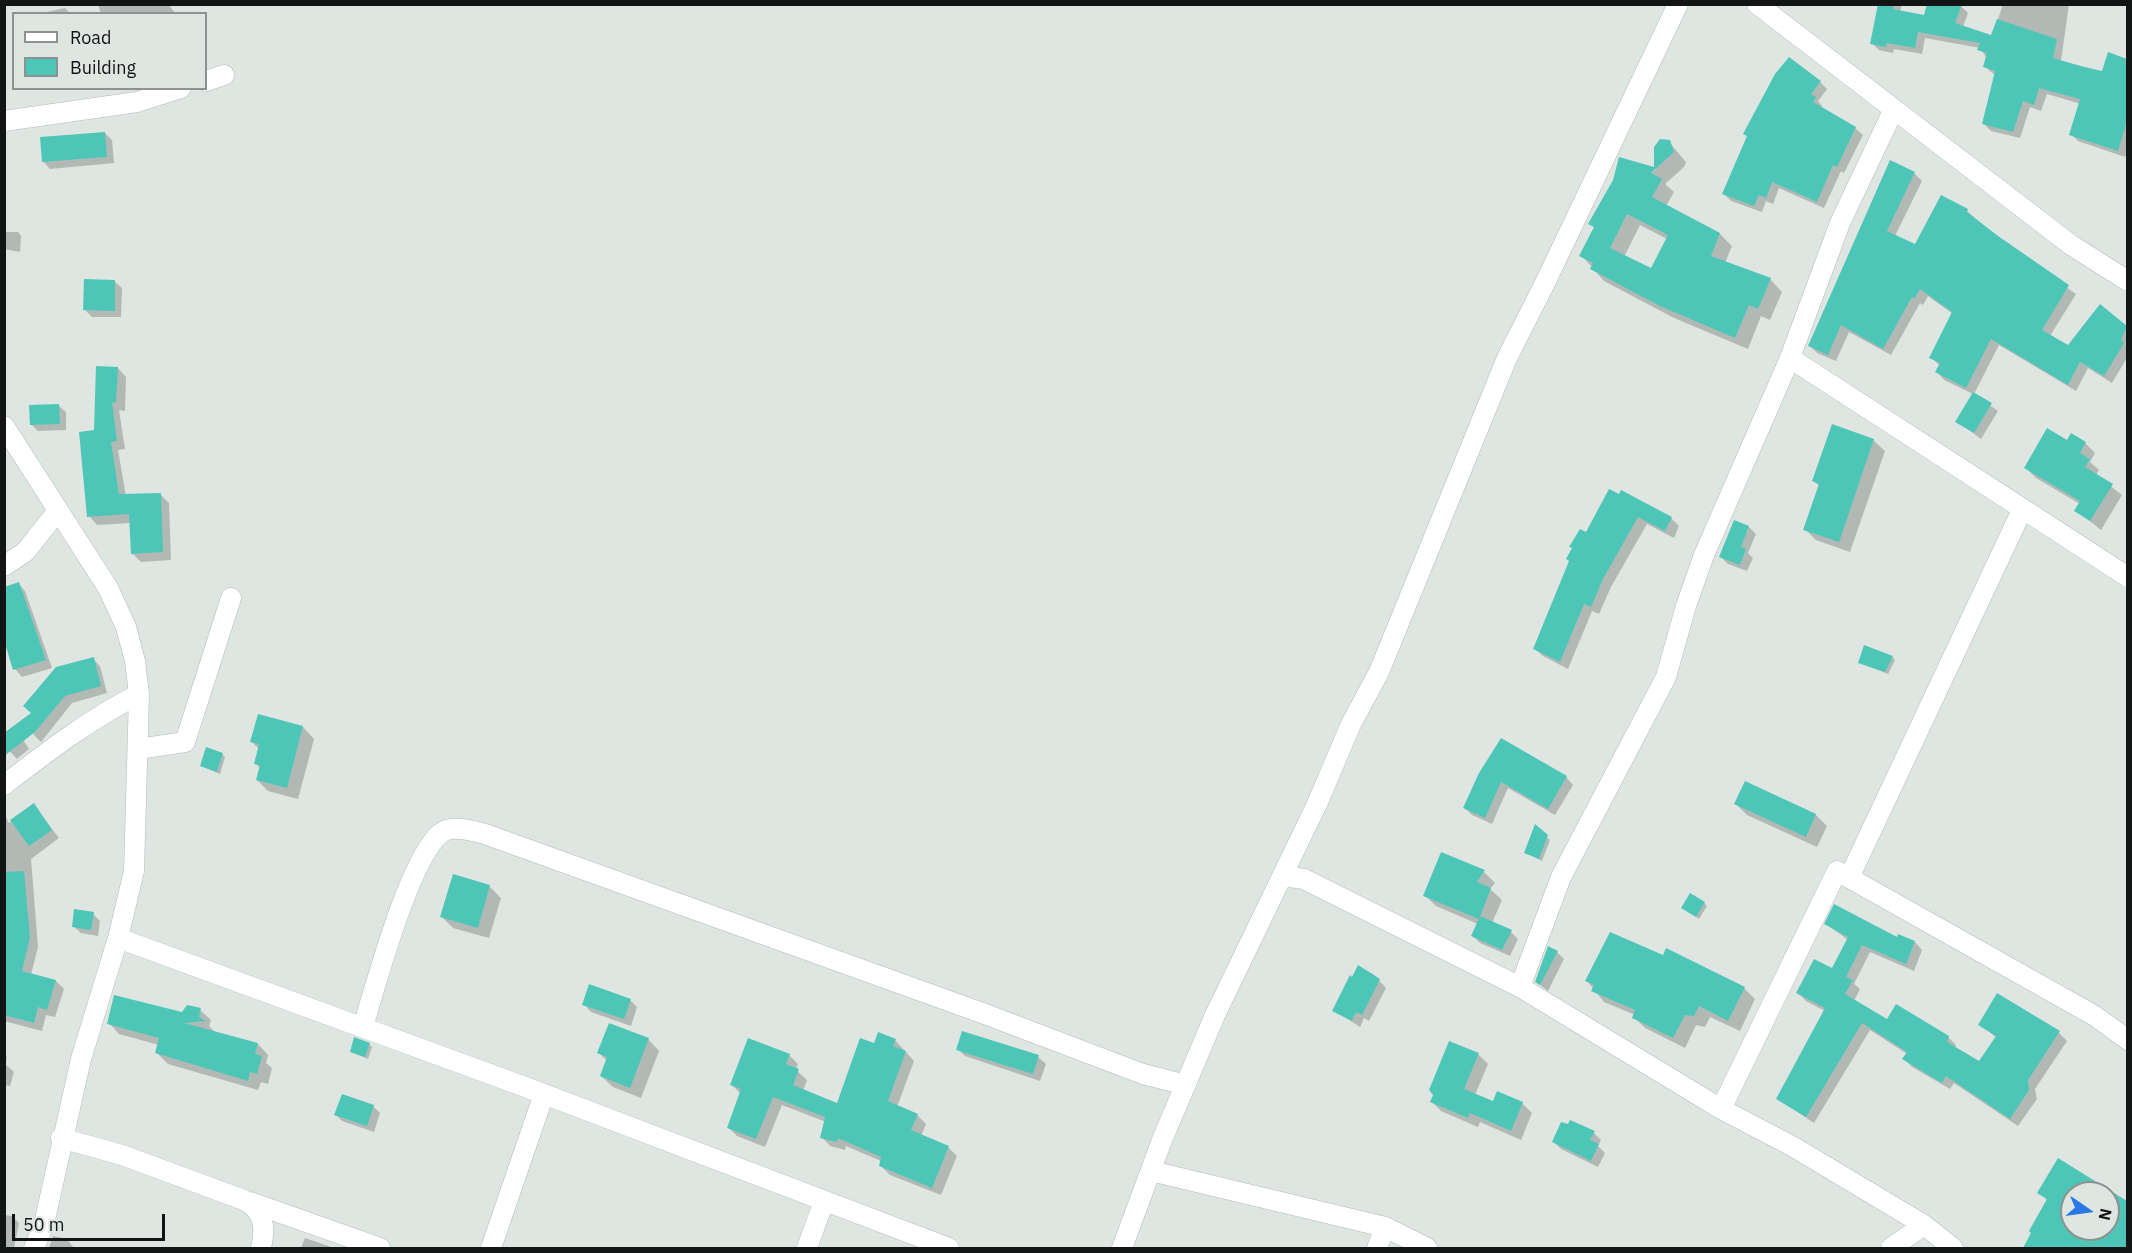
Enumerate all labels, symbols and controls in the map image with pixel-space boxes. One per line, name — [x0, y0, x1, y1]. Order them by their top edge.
legend — [12, 12, 207, 90]
text: Road — [70, 26, 111, 49]
text: Building — [70, 56, 136, 79]
north arrow — [2060, 1181, 2120, 1241]
scale bar — [15, 1202, 168, 1240]
text: N — [2095, 1207, 2117, 1222]
text: 50 m — [23, 1213, 65, 1236]

